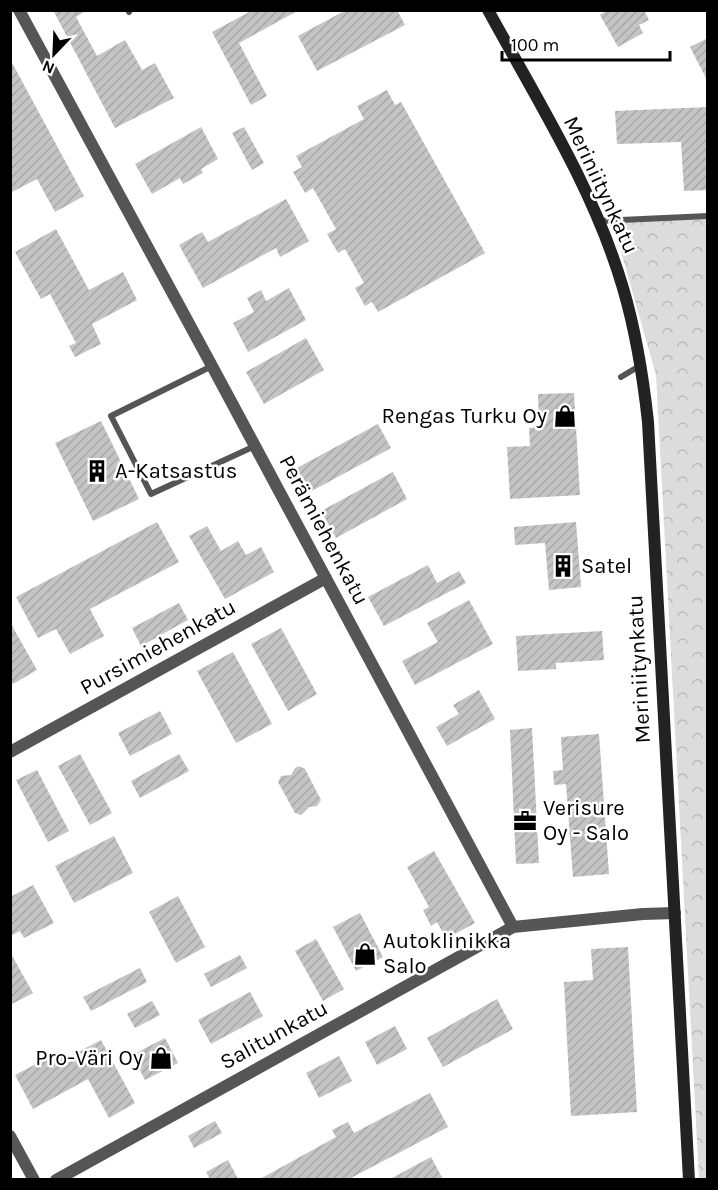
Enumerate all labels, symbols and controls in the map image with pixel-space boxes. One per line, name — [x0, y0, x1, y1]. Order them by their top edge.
north arrow — [24, 24, 84, 84]
scale bar — [502, 24, 670, 62]
text: 100 m — [511, 34, 559, 56]
text: N — [39, 56, 57, 78]
street label: Meriniitynkatu — [558, 112, 644, 258]
place label: Rengas Turku Oy — [381, 403, 547, 429]
shop icon: Rengas Turku Oy — [552, 403, 578, 429]
street label: Perämiehenkatu — [274, 451, 374, 609]
building icon: A-Katsastus — [84, 458, 110, 484]
place label: A-Katsastus — [115, 458, 237, 484]
building icon: Satel — [550, 553, 576, 579]
place label: Satel — [581, 553, 632, 579]
street label: Pursimiehenkatu — [76, 593, 240, 701]
street label: Meriniitynkatu — [622, 594, 656, 744]
place label: Verisure Oy - Salo — [543, 795, 629, 846]
office icon: Verisure Oy - Salo — [512, 808, 538, 834]
place label: Autoklinikka Salo — [383, 928, 511, 979]
shop icon: Autoklinikka Salo — [352, 941, 378, 967]
street label: Salitunkatu — [216, 995, 332, 1075]
place label: Pro-Väri Oy — [35, 1045, 143, 1071]
shop icon: Pro-Väri Oy — [148, 1045, 174, 1071]

